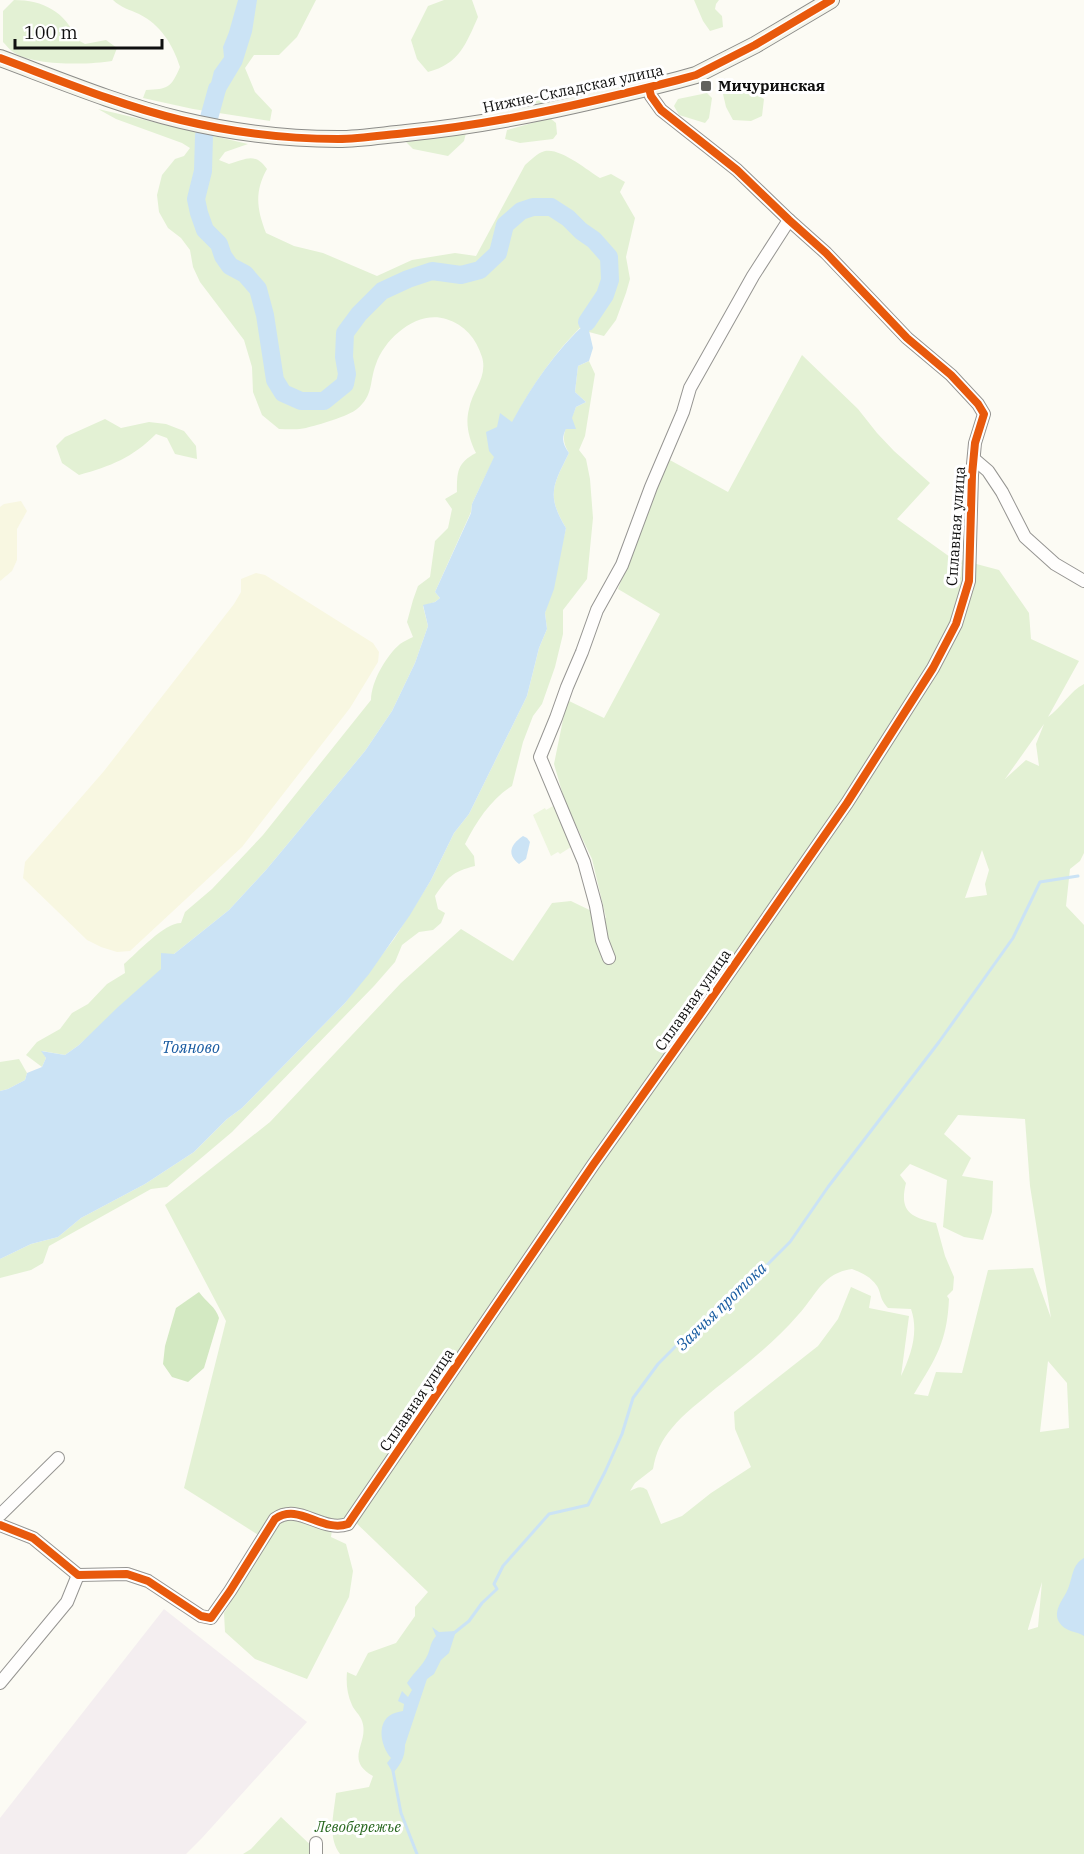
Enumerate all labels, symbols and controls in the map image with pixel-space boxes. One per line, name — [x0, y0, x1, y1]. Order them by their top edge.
scale bar — [15, 12, 162, 50]
text: 100 m — [24, 21, 78, 44]
street label: Нижне-Складская улица — [481, 60, 665, 117]
place label: Мичуринская — [718, 76, 825, 95]
marker: Мичуринская — [699, 79, 713, 93]
street label: Сплавная улица — [942, 465, 969, 586]
street label: Сплавная улица — [650, 945, 735, 1054]
water label: Тояново — [162, 1037, 220, 1057]
water label: Заячья протока — [672, 1258, 771, 1354]
street label: Сплавная улица — [375, 1345, 458, 1455]
park label: Левобережье — [314, 1817, 401, 1836]

